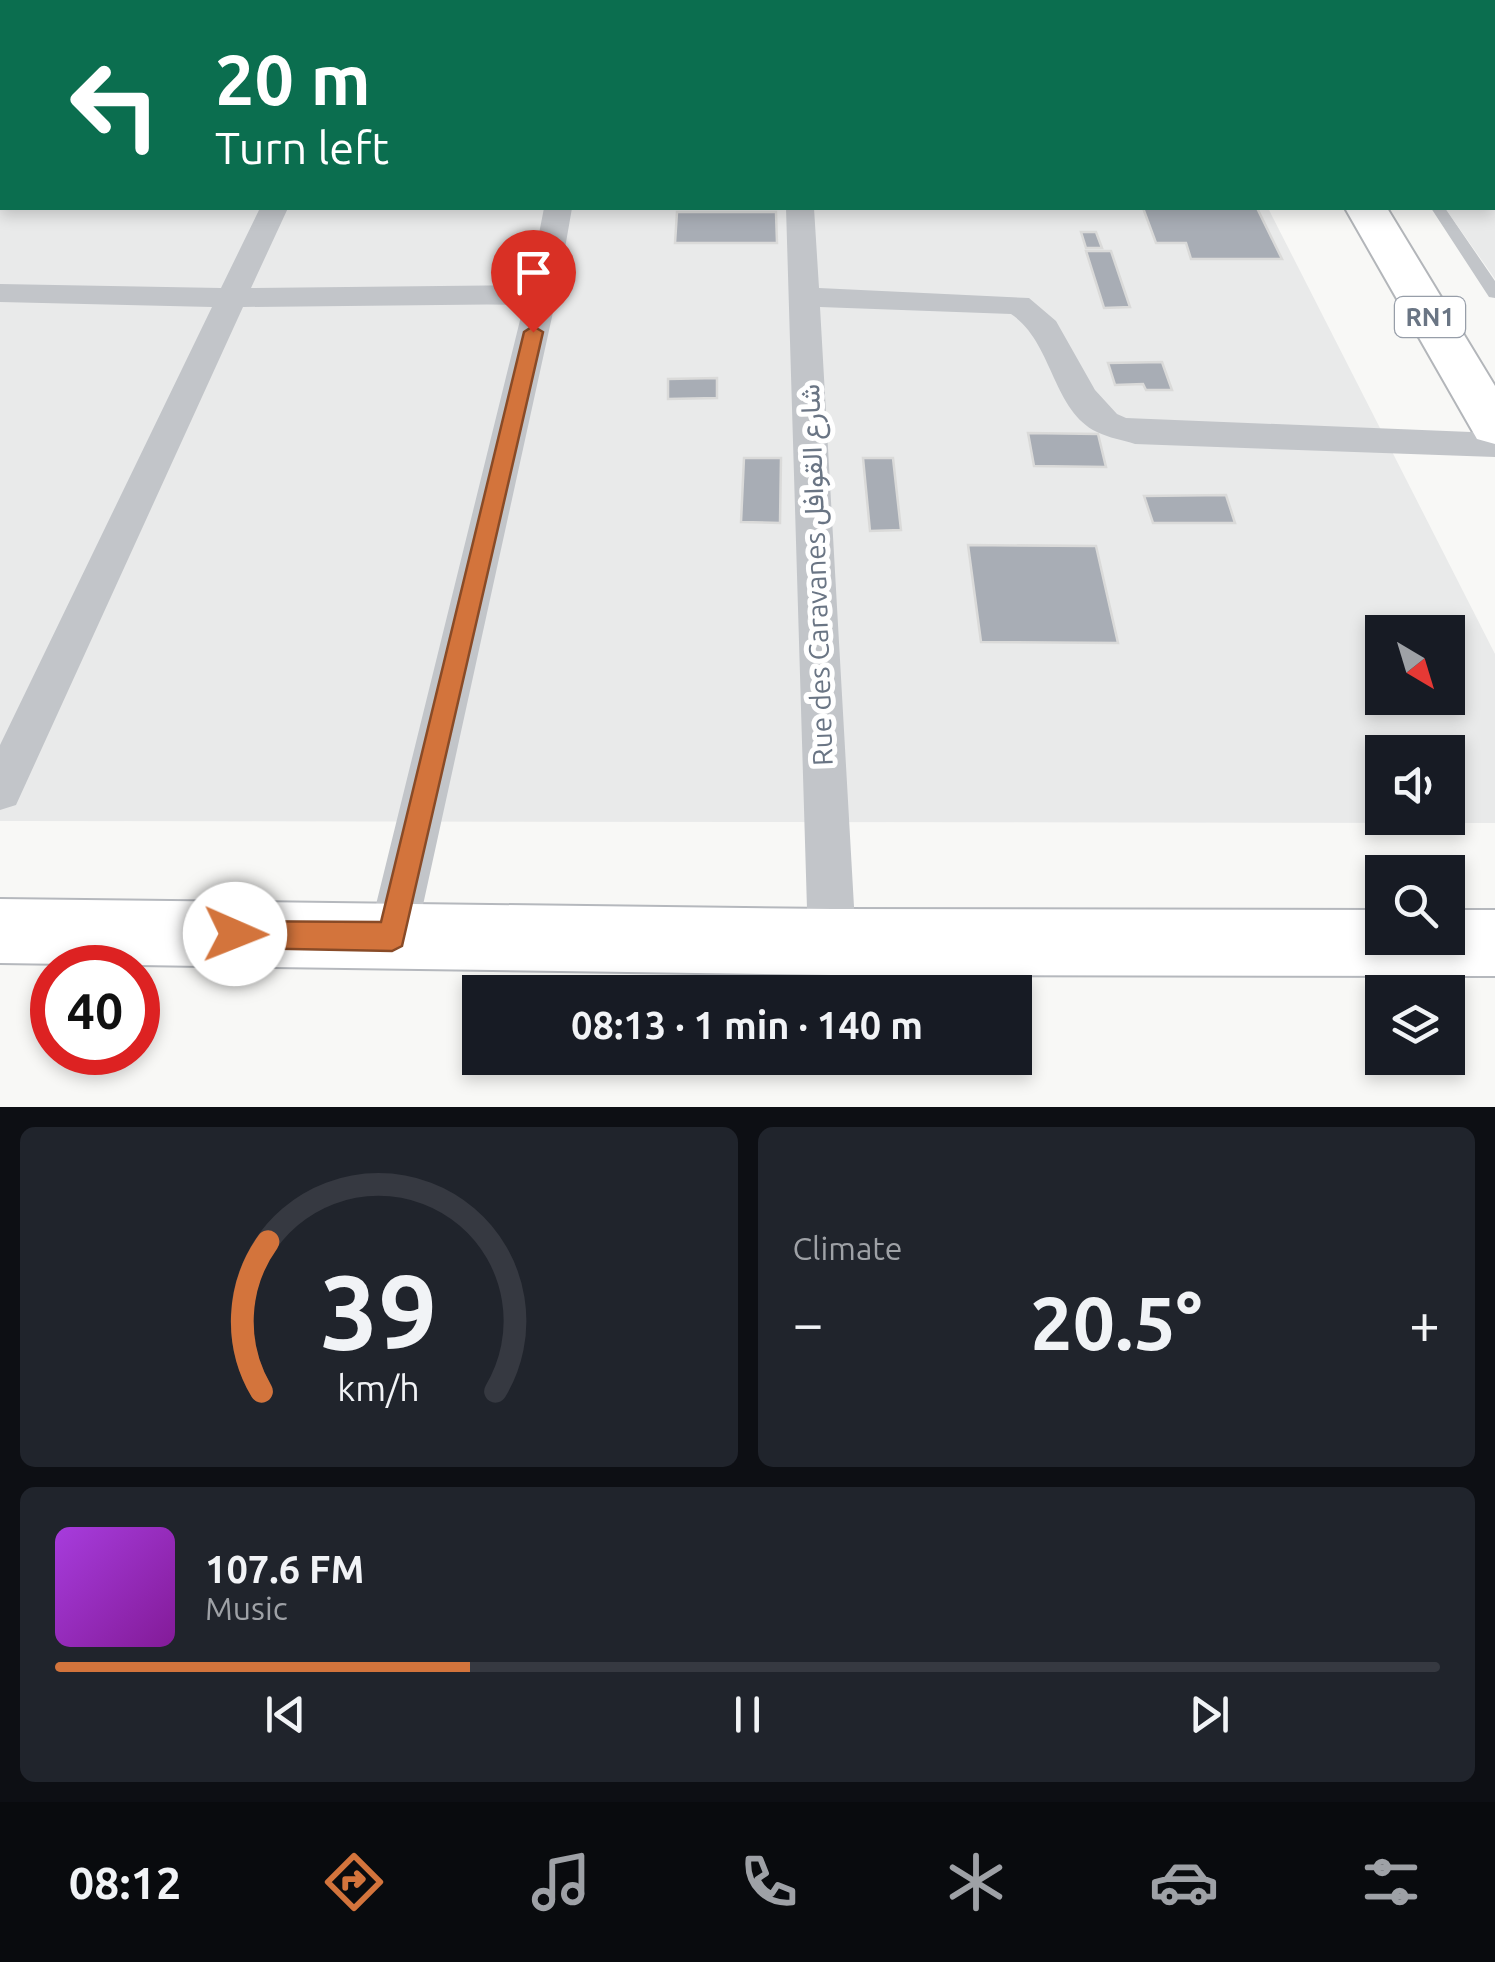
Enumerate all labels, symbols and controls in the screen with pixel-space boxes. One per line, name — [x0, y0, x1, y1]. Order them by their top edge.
icon: left — [50, 40, 180, 170]
text: 20 m — [215, 40, 371, 118]
text: Turn left — [215, 122, 389, 173]
pin — [491, 230, 576, 333]
icon: arrive — [506, 245, 561, 300]
road number: RN1 — [1395, 297, 1465, 337]
street label: Rue des Caravanes شارع القوافل — [793, 383, 842, 766]
north arrow — [1365, 615, 1465, 715]
map controls — [1365, 615, 1465, 1075]
button: sound — [1365, 735, 1465, 835]
button: search — [1365, 855, 1465, 955]
position arrow — [183, 882, 287, 986]
speed limit sign: 40 — [30, 945, 160, 1075]
button: layers — [1365, 975, 1465, 1075]
text: 08:13 · 1 min · 140 m — [571, 1004, 923, 1046]
text: Climate — [793, 1230, 903, 1266]
text: 39 — [320, 1252, 437, 1369]
text: 20.5° — [1030, 1280, 1202, 1364]
text: − — [793, 1292, 824, 1353]
text: + — [1409, 1292, 1440, 1353]
text: km/h — [337, 1368, 420, 1408]
text: 107.6 FM — [205, 1548, 364, 1590]
text: Music — [205, 1590, 288, 1626]
icon: previous — [258, 1687, 313, 1742]
icon: pause — [720, 1687, 775, 1742]
icon: next — [1182, 1687, 1237, 1742]
icon: directions — [319, 1847, 389, 1917]
icon: music — [526, 1847, 596, 1917]
icon: phone — [734, 1847, 804, 1917]
icon: climate — [941, 1847, 1011, 1917]
icon: car — [1149, 1847, 1219, 1917]
icon: filters — [1356, 1847, 1426, 1917]
text: 08:12 — [69, 1857, 181, 1908]

